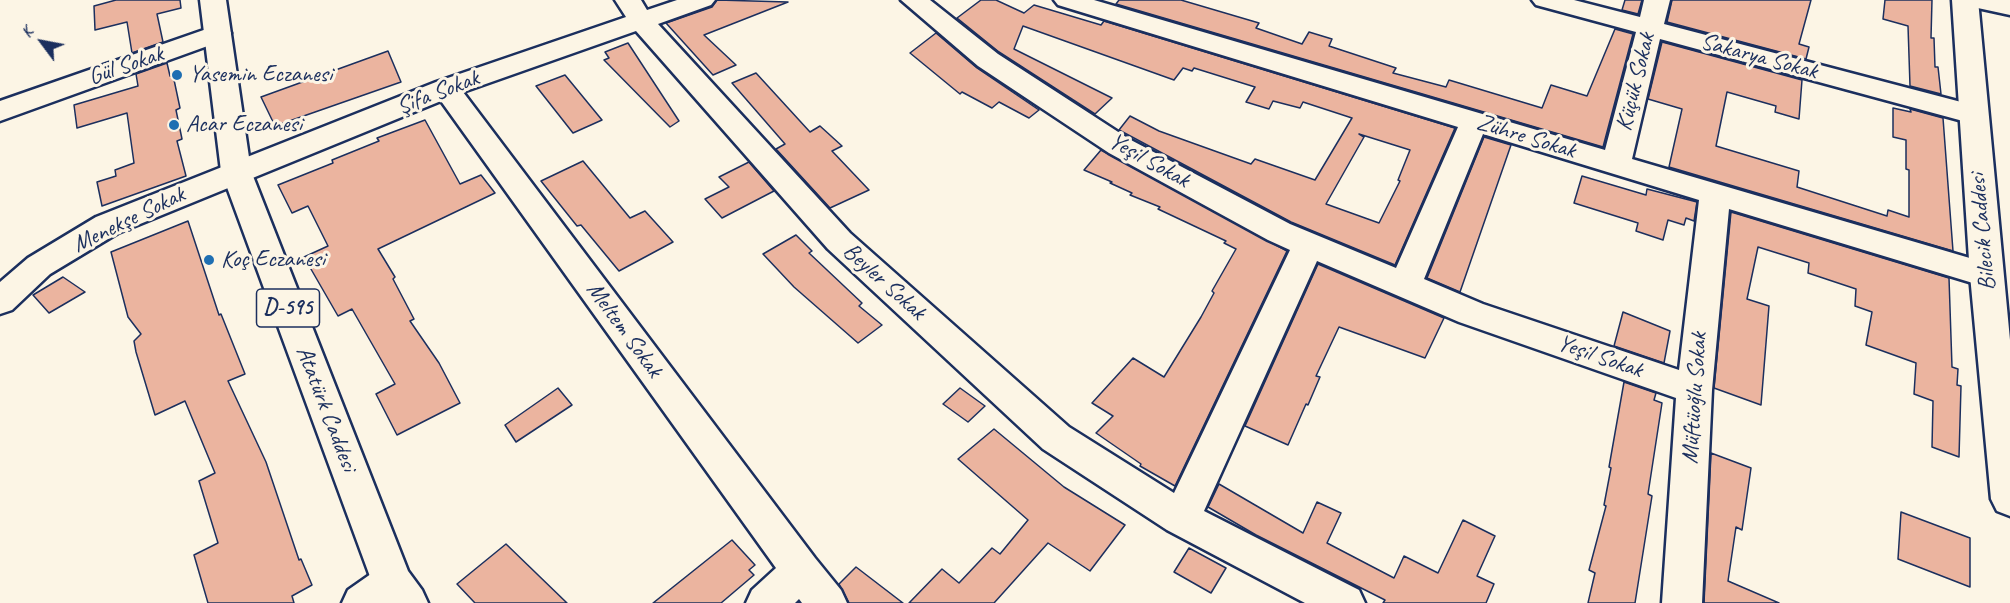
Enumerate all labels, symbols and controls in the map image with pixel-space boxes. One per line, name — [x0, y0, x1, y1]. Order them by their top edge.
north arrow — [12, 12, 72, 72]
text: K — [16, 24, 37, 41]
street label: Sakarya Sokak — [1697, 28, 1821, 86]
street label: Küçük Sokak — [1610, 30, 1662, 134]
street label: Gül Sokak — [85, 40, 167, 92]
place label: Yasemin Eczanesi — [189, 61, 332, 89]
street label: Şifa Sokak — [393, 64, 483, 122]
marker: Yasemin Eczanesi — [170, 68, 184, 82]
street label: Zühre Sokak — [1473, 108, 1579, 166]
place label: Acar Eczanesi — [186, 111, 302, 139]
marker: Acar Eczanesi — [167, 118, 181, 132]
street label: Yeşil Sokak — [1104, 127, 1194, 195]
street label: Bilecik Caddesi — [1964, 172, 2002, 292]
street label: Menekşe Sokak — [68, 180, 190, 260]
street label: Beyler Sokak — [837, 237, 931, 327]
place label: Koç Eczanesi — [221, 246, 325, 274]
marker: Koç Eczanesi — [202, 253, 216, 267]
street label: Meltem Sokak — [580, 276, 668, 384]
road number: D-595 — [256, 289, 320, 327]
street label: Yeşil Sokak — [1554, 329, 1646, 385]
street label: Müftüoğlu Sokak — [1676, 331, 1714, 465]
street label: Atatürk Caddesi — [289, 342, 363, 476]

